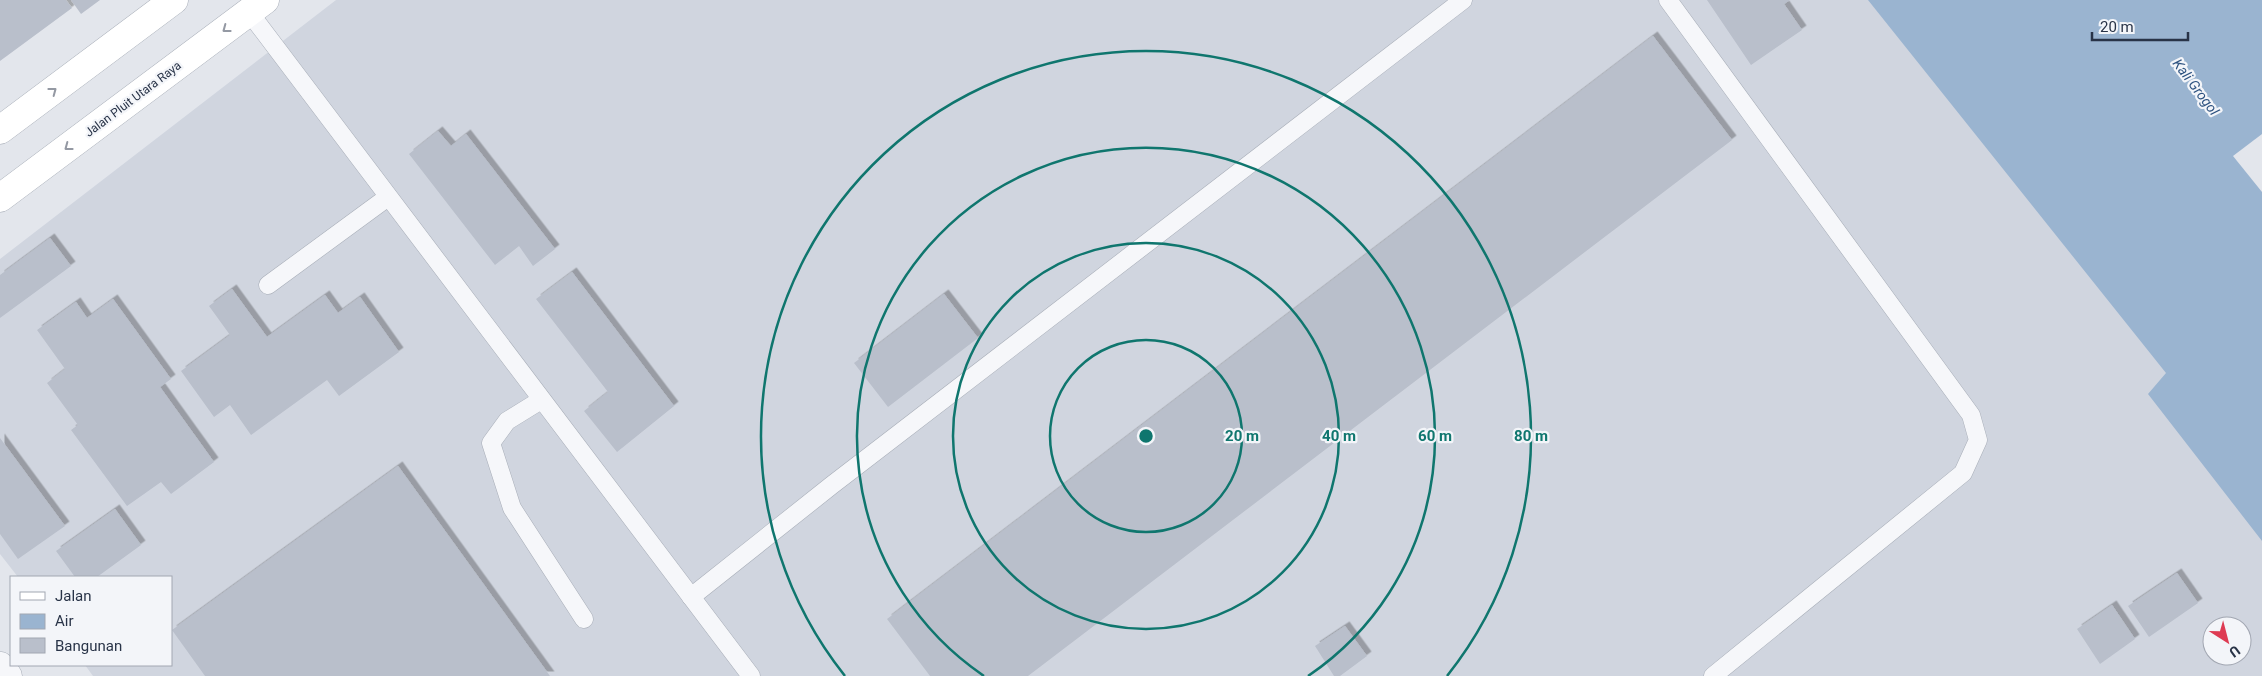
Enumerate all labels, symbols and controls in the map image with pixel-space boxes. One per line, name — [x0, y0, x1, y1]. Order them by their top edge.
scale bar — [2092, 10, 2188, 42]
text: 20 m — [2100, 18, 2134, 36]
one-way arrow — [222, 23, 232, 32]
water label: Kali Grogol — [2170, 56, 2223, 119]
street label: Jalan Pluit Utara Raya — [82, 58, 184, 140]
one-way arrow — [47, 88, 57, 97]
one-way arrow — [64, 141, 74, 150]
centre of rings — [1137, 427, 1155, 445]
text: 20 m — [1225, 427, 1259, 445]
text: 40 m — [1322, 427, 1356, 445]
text: 60 m — [1418, 427, 1452, 445]
text: 80 m — [1514, 427, 1548, 445]
legend — [10, 576, 172, 666]
text: Jalan — [55, 587, 92, 605]
text: Air — [55, 612, 74, 630]
north arrow — [2202, 616, 2252, 666]
text: Bangunan — [55, 637, 122, 655]
text: U — [2226, 642, 2243, 661]

